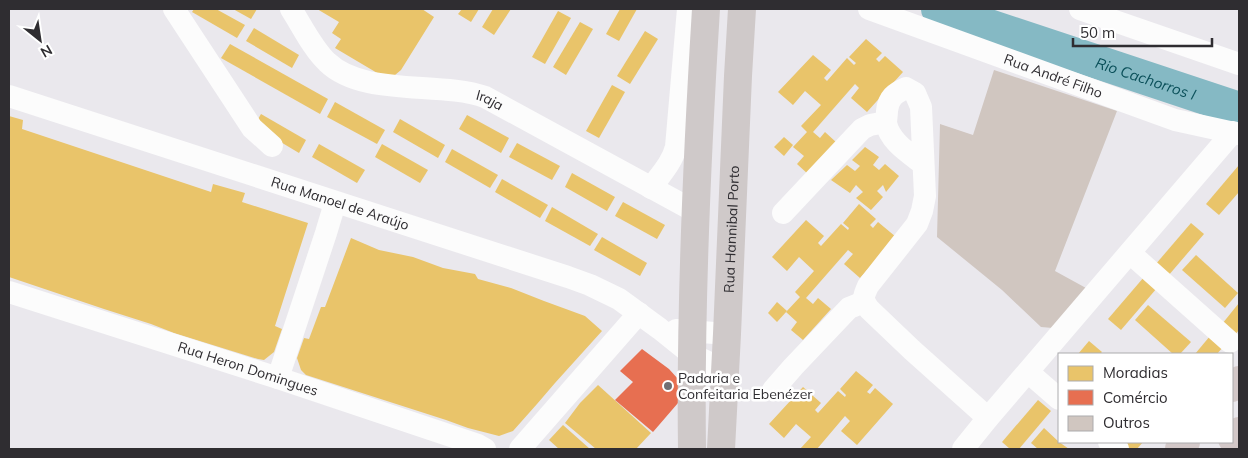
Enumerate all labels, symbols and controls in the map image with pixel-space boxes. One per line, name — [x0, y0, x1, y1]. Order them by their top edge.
north arrow — [15, 15, 65, 65]
scale bar — [1073, 15, 1212, 47]
text: 50 m — [1080, 23, 1115, 42]
text: N — [37, 41, 56, 62]
street label: Rua André Filho — [1001, 50, 1105, 102]
water label: Rio Cachorros I — [1093, 52, 1199, 104]
street label: Iraja — [474, 86, 507, 114]
street label: Rua Hannibal Porto — [720, 165, 743, 293]
street label: Rua Manoel de Araújo — [269, 172, 411, 234]
street label: Rua Heron Domingues — [176, 338, 321, 400]
legend — [1058, 353, 1233, 443]
text: Moradias — [1103, 363, 1168, 382]
place label: Padaria e Confeitaria Ebenézer — [678, 369, 813, 403]
marker: Padaria e Confeitaria Ebenézer — [662, 380, 674, 392]
text: Comércio — [1103, 388, 1168, 407]
text: Outros — [1103, 413, 1150, 432]

